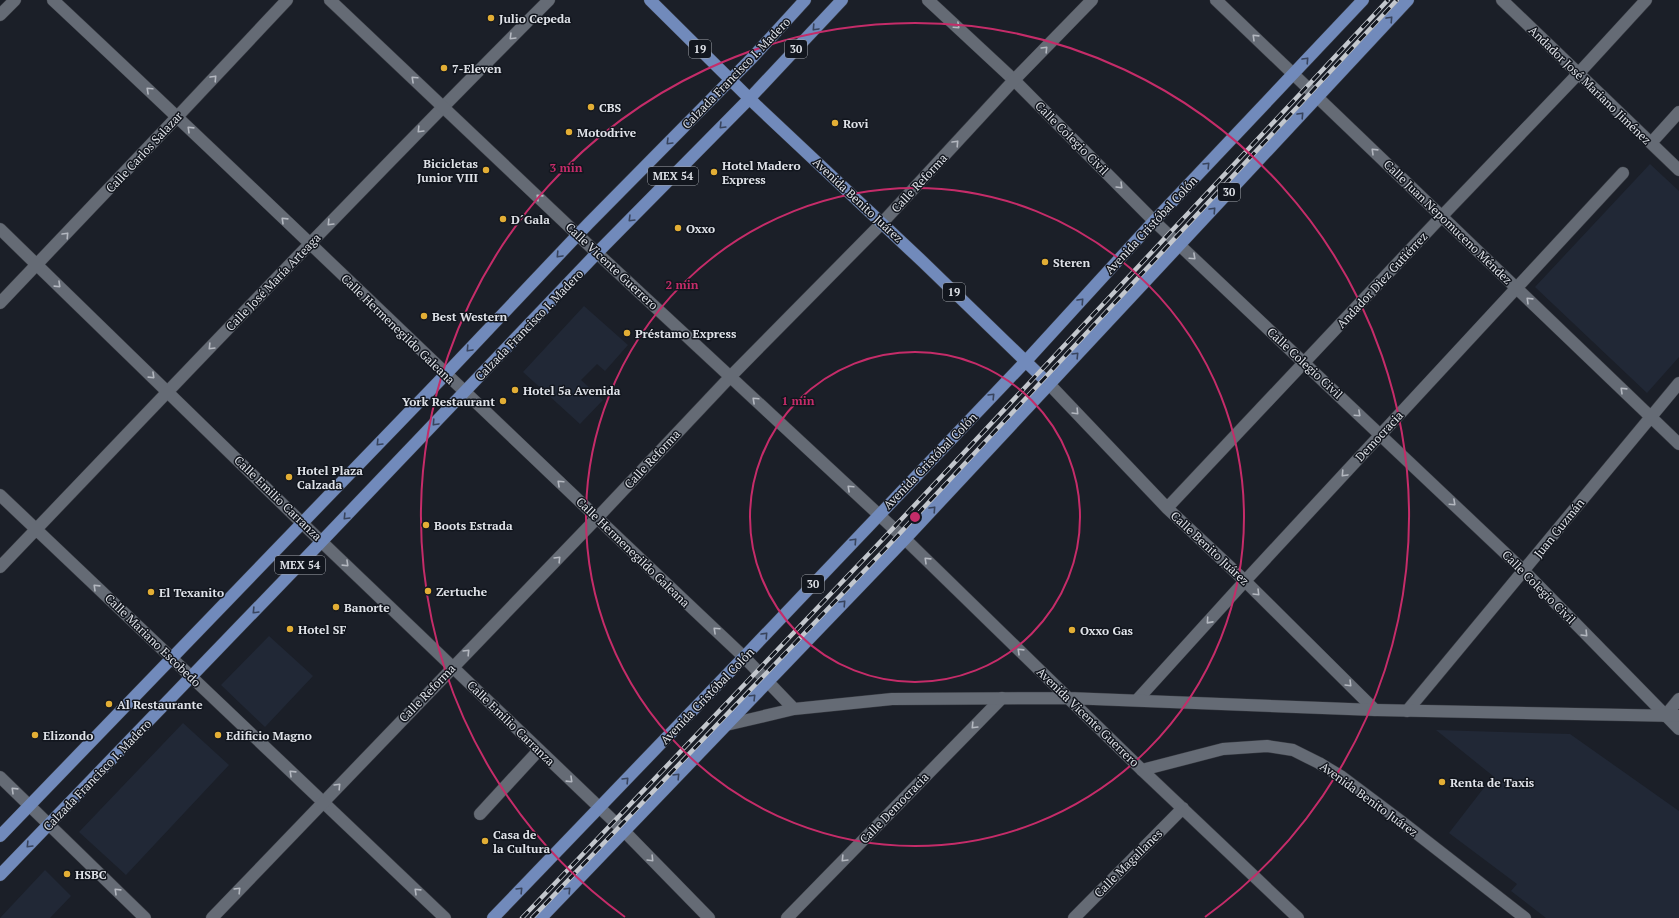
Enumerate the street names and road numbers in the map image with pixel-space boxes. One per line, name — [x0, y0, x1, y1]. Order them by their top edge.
street label: Calzada Francisco I. Madero — [679, 14, 793, 132]
street label: Andador José Mariano Jiménez — [1526, 23, 1654, 148]
road number: 19 — [689, 40, 711, 58]
road number: 30 — [785, 40, 807, 58]
street label: Calle Colegio Civil — [1032, 98, 1112, 178]
street label: Calle Carlos Salazar — [103, 108, 186, 196]
street label: Calle Reforma — [888, 150, 950, 216]
street label: Avenida Benito Juárez — [810, 155, 906, 246]
street label: Calle Juan Nepomuceno Méndez — [1381, 157, 1515, 287]
road number: MEX 54 — [648, 167, 698, 185]
street label: Avenida Cristóbal Colón — [1102, 173, 1200, 277]
road number: 30 — [1218, 183, 1240, 201]
street label: Calle Vicente Guerrero — [563, 219, 662, 313]
street label: Andador Diez Gutiérrez — [1334, 229, 1431, 331]
street label: Calle José María Arteaga — [222, 230, 324, 334]
street label: Calzada Francisco I. Madero — [472, 266, 586, 384]
street label: Calle Hermenegildo Galeana — [338, 271, 458, 387]
road number: 19 — [943, 283, 965, 301]
street label: Calle Colegio Civil — [1264, 324, 1346, 402]
street label: Democracia — [1352, 408, 1406, 464]
street label: Avenida Cristóbal Colón — [880, 410, 980, 512]
street label: Calle Reforma — [621, 426, 683, 492]
street label: Calle Emilio Carranza — [231, 452, 325, 544]
street label: Calle Hermenegildo Galeana — [573, 494, 693, 610]
street label: Juan Guzmán — [1531, 495, 1587, 561]
street label: Calle Benito Juárez — [1168, 508, 1252, 588]
street label: Calle Colegio Civil — [1499, 547, 1579, 627]
road number: MEX 54 — [275, 556, 325, 574]
road number: 30 — [802, 575, 824, 593]
street label: Calle Mariano Escobedo — [102, 590, 204, 690]
street label: Avenida Cristóbal Colón — [657, 645, 757, 747]
street label: Calle Reforma — [396, 661, 458, 725]
street label: Avenida Vicente Guerrero — [1034, 664, 1143, 770]
street label: Calle Emilio Carranza — [464, 677, 558, 769]
street label: Calzada Francisco I. Madero — [40, 716, 154, 834]
street label: Avenida Benito Juárez — [1317, 758, 1421, 840]
street label: Calle Democracia — [856, 769, 932, 847]
street label: Calle Magallanes — [1091, 826, 1165, 900]

